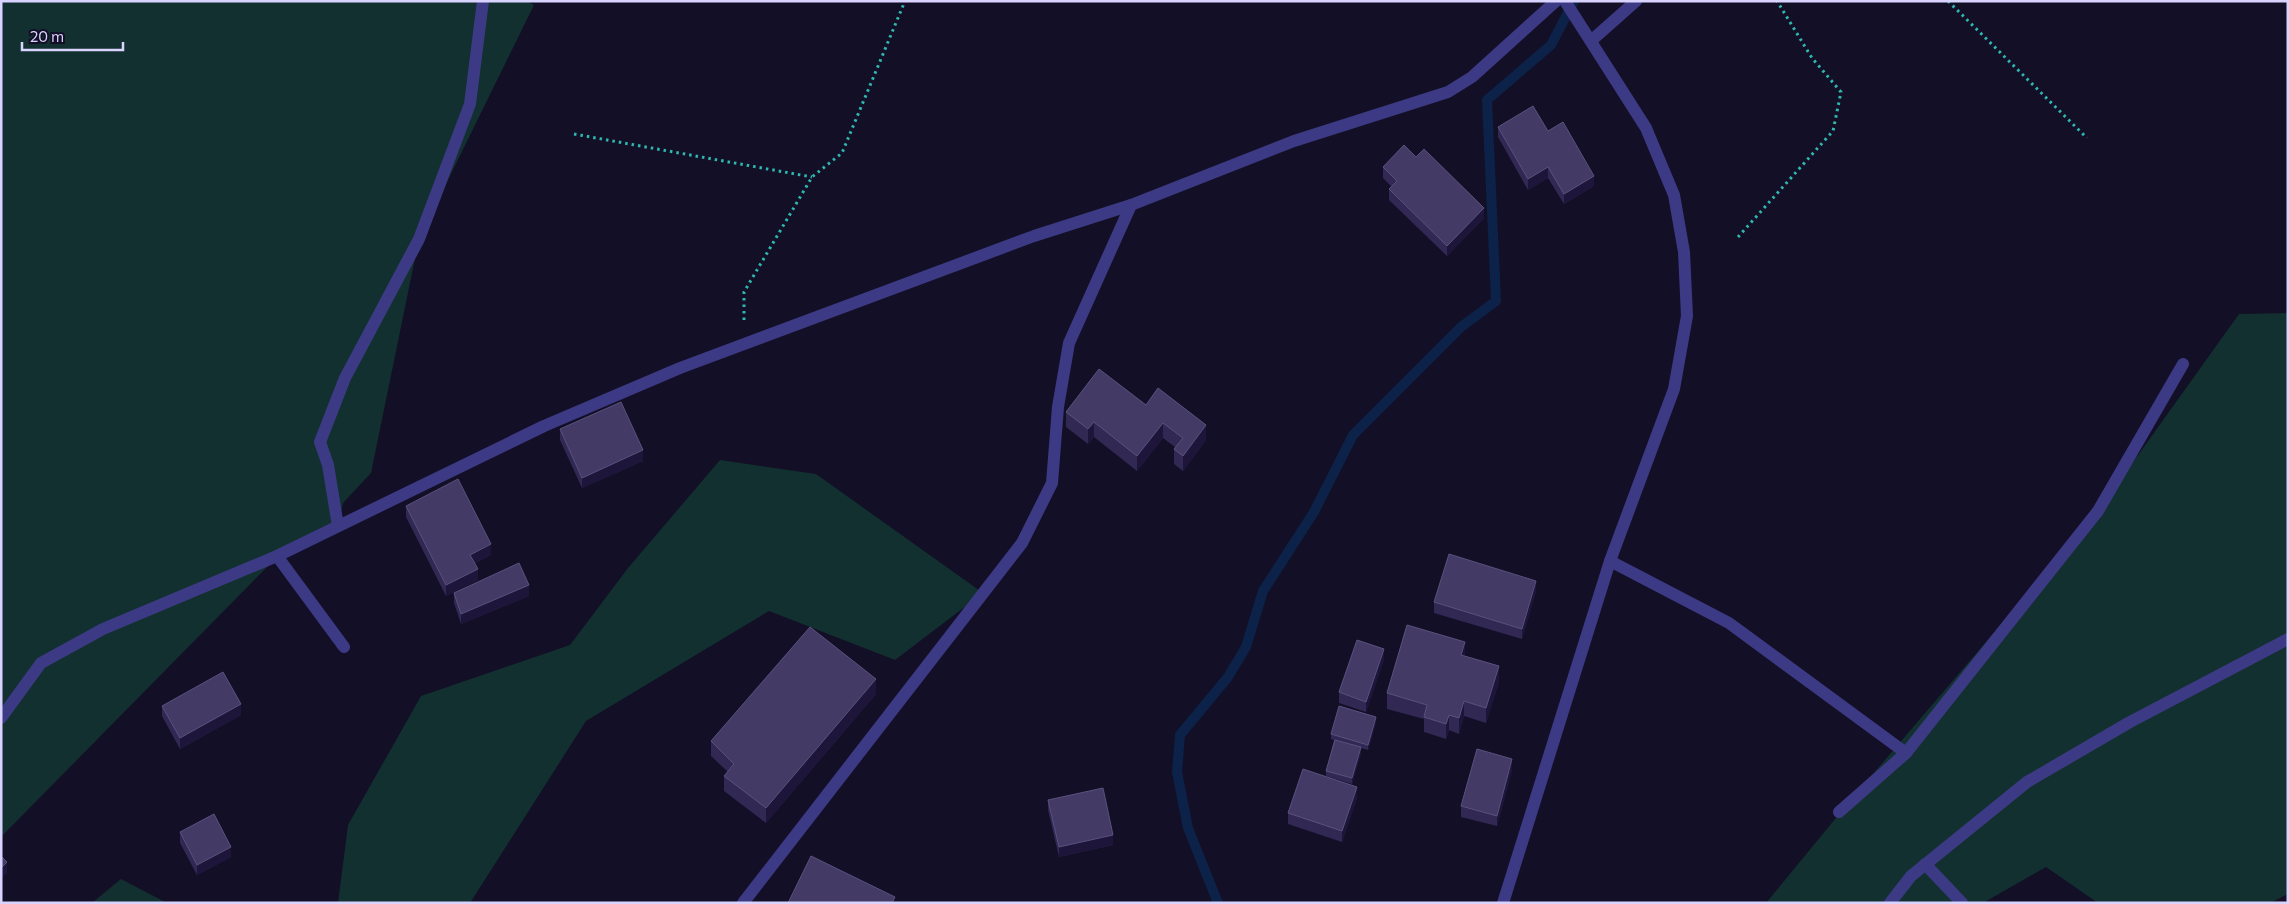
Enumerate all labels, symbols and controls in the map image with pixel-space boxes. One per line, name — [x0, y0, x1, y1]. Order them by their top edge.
scale bar — [22, 20, 124, 52]
text: 20 m — [30, 27, 64, 45]

